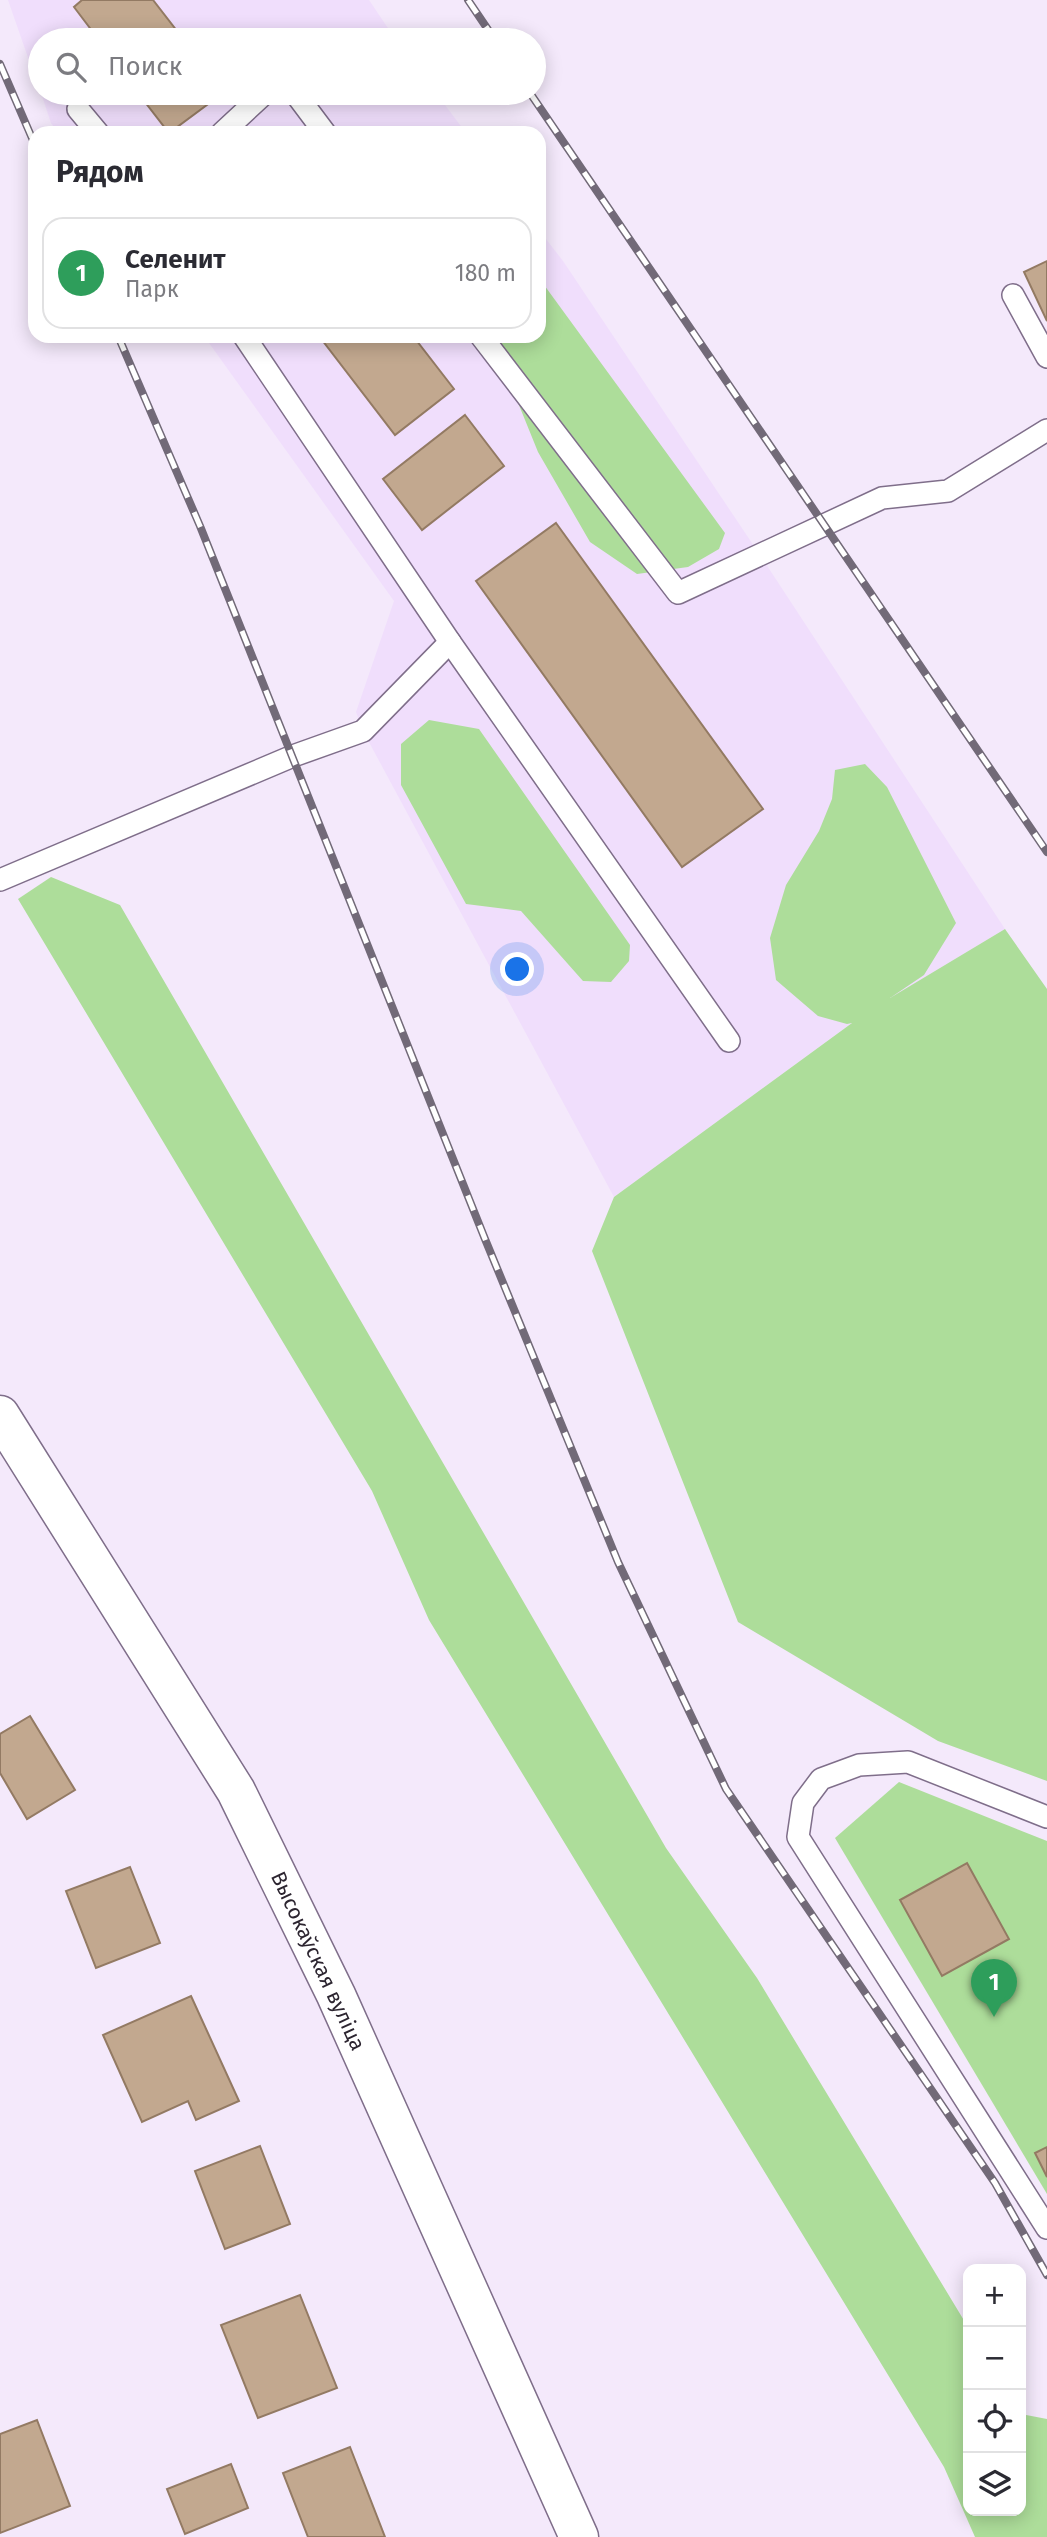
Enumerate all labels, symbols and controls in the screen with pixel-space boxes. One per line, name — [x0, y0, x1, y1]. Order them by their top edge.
search box — [28, 28, 546, 105]
icon: search — [52, 48, 90, 86]
text: Поиск — [108, 51, 182, 82]
text: Рядом — [56, 154, 144, 190]
text: Селенит — [125, 244, 226, 275]
text: 1 — [76, 259, 86, 287]
text: 180 m — [455, 259, 516, 287]
text: Парк — [125, 275, 179, 303]
your location — [500, 952, 534, 986]
street label: Высокаўская вуліца — [265, 1867, 371, 2055]
pin: 1 — [971, 1959, 1017, 2017]
map controls — [963, 2264, 1026, 2516]
button: + — [963, 2264, 1026, 2327]
button: − — [963, 2327, 1026, 2390]
button: locate — [963, 2390, 1026, 2453]
button: layers — [963, 2453, 1026, 2516]

